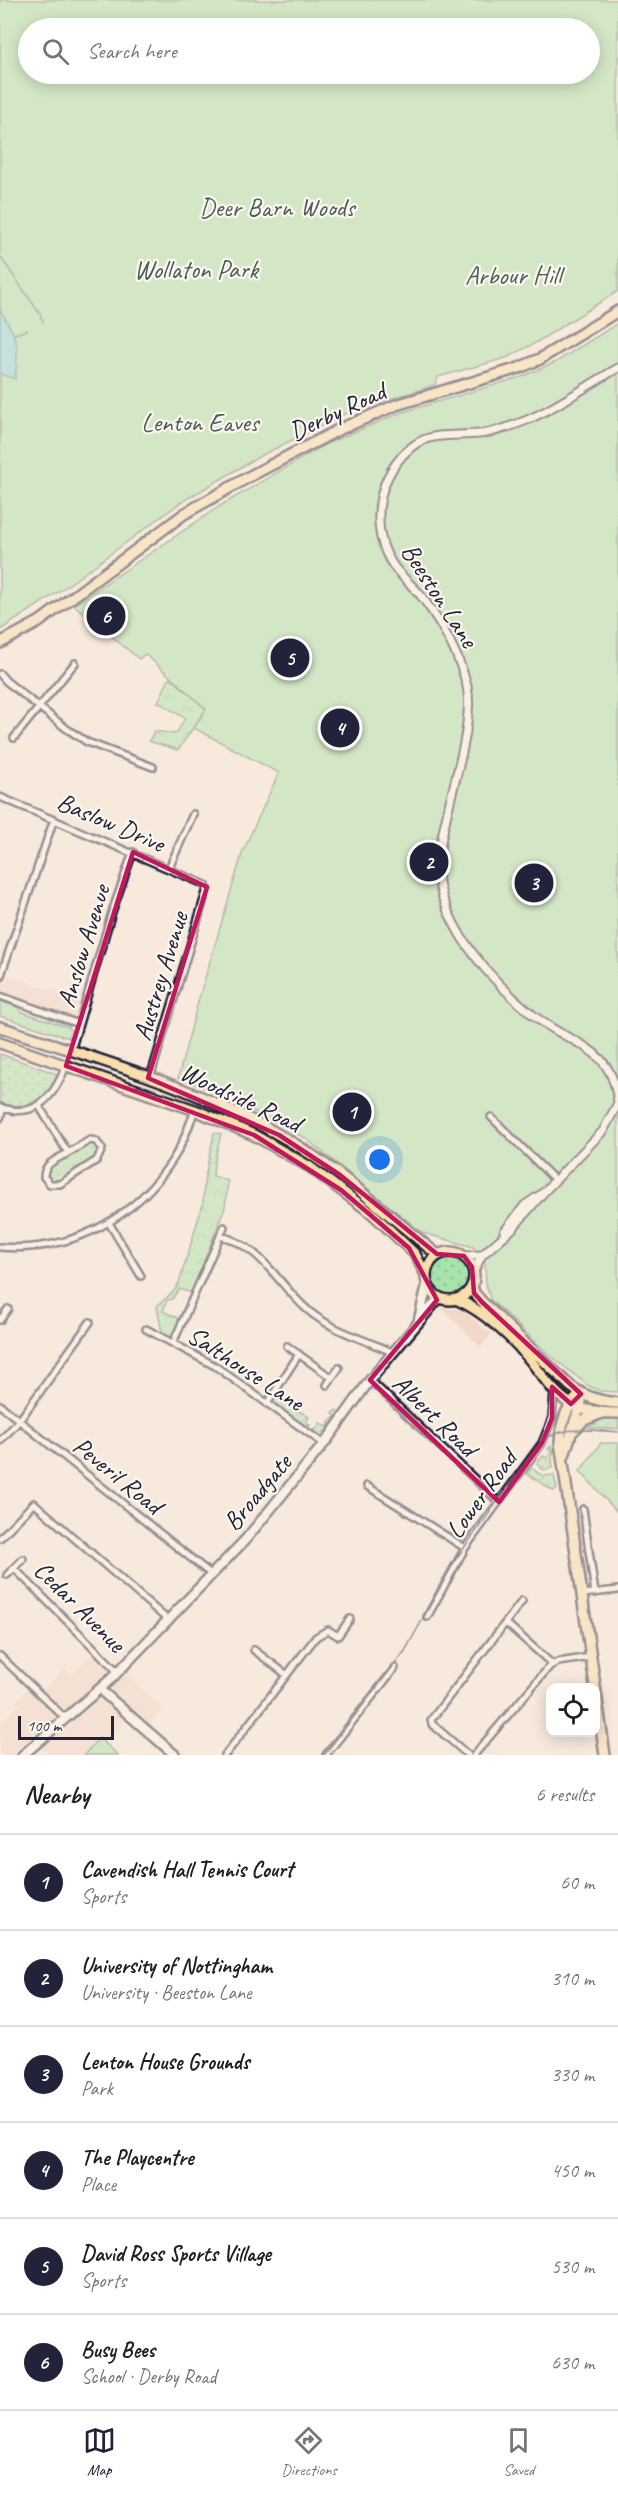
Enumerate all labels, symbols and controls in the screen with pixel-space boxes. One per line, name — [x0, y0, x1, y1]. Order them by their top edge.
search box — [18, 18, 600, 84]
icon: search — [39, 35, 72, 68]
text: Search here — [87, 37, 177, 65]
park label: Deer Barn Woods — [199, 191, 357, 224]
park label: Wollaton Park — [134, 253, 261, 286]
park label: Arbour Hill — [465, 259, 566, 292]
street label: Derby Road — [284, 373, 394, 448]
park label: Lenton Eaves — [141, 406, 261, 439]
street label: Beeston Lane — [394, 537, 486, 655]
pin: 6 — [86, 594, 126, 638]
pin: 5 — [270, 636, 310, 680]
pin: 4 — [320, 706, 360, 750]
street label: Baslow Drive — [52, 785, 172, 861]
pin: 2 — [410, 840, 448, 884]
pin: 3 — [514, 860, 554, 906]
street label: Anslow Avenue — [49, 879, 118, 1011]
street label: Austrey Avenue — [125, 906, 196, 1044]
street label: Woodside Road — [175, 1055, 310, 1141]
pin: 1 — [332, 1090, 372, 1134]
your location — [365, 1145, 394, 1174]
street label: Salthouse Lane — [181, 1318, 312, 1419]
street label: Albert Road — [385, 1367, 487, 1466]
street label: Peveril Road — [66, 1429, 172, 1524]
street label: Lower Road — [438, 1441, 527, 1545]
street label: Broadgate — [216, 1445, 300, 1537]
street label: Cedar Avenue — [27, 1553, 134, 1660]
map controls — [546, 1683, 600, 1737]
button: locate — [546, 1683, 600, 1737]
scale bar — [18, 1713, 114, 1740]
text: 100 m — [27, 1716, 61, 1736]
text: Nearby — [24, 1778, 89, 1811]
text: 6 results — [535, 1782, 594, 1807]
text: Cavendish Hall Tennis Court — [81, 1856, 293, 1884]
text: 1 — [39, 1870, 48, 1895]
text: 60 m — [560, 1870, 594, 1895]
text: Sports — [81, 1884, 126, 1909]
text: University of Nottingham — [81, 1952, 272, 1980]
text: 2 — [39, 1966, 48, 1991]
text: 310 m — [551, 1966, 594, 1991]
text: University · Beeston Lane — [81, 1980, 252, 2005]
text: Lenton House Grounds — [81, 2048, 249, 2076]
text: 3 — [39, 2062, 48, 2087]
text: 330 m — [551, 2062, 594, 2087]
text: Park — [81, 2076, 113, 2101]
text: The Playcentre — [81, 2144, 193, 2172]
text: 4 — [39, 2158, 48, 2183]
text: 450 m — [551, 2158, 594, 2183]
text: Place — [81, 2172, 116, 2197]
text: David Ross Sports Village — [81, 2240, 271, 2268]
text: 5 — [39, 2254, 48, 2279]
text: 530 m — [551, 2254, 594, 2279]
text: Sports — [81, 2268, 126, 2293]
text: Busy Bees — [81, 2336, 155, 2364]
text: 6 — [39, 2350, 48, 2375]
text: 630 m — [551, 2350, 594, 2375]
text: School · Derby Road — [81, 2364, 216, 2389]
tab: Map — [83, 2424, 116, 2480]
tab: Directions — [281, 2424, 337, 2480]
tab: Saved — [502, 2424, 535, 2480]

